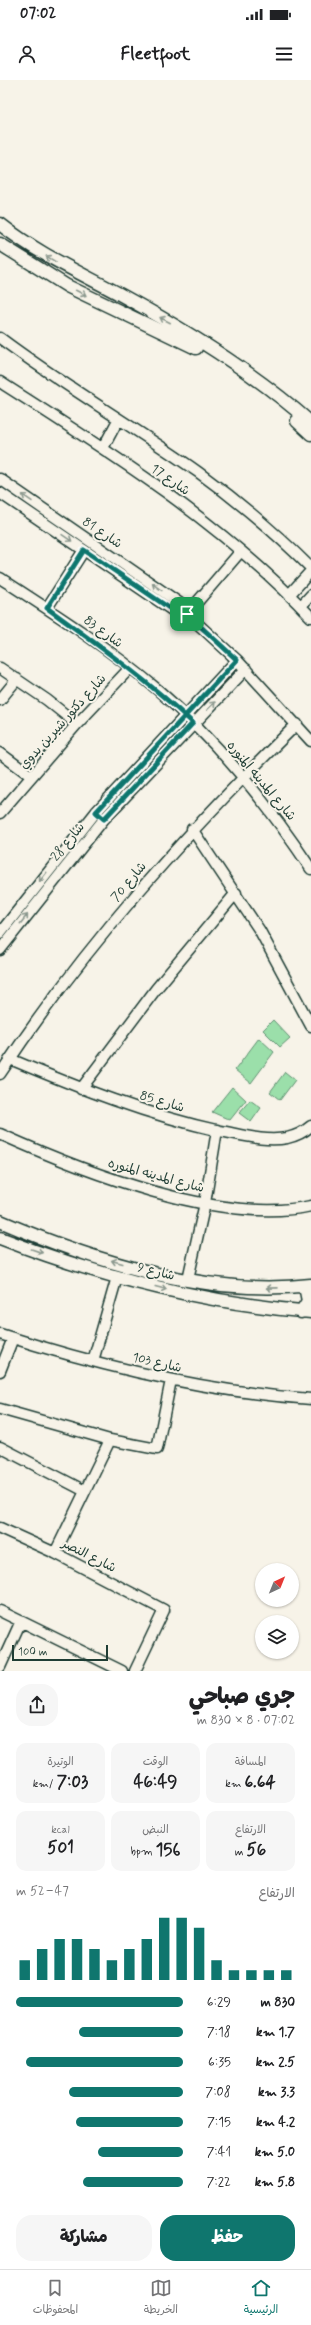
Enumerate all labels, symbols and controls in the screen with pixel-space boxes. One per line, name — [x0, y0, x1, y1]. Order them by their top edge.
text: 07:02 — [20, 4, 56, 24]
text: Fleetfoot — [121, 42, 190, 66]
icon: person — [16, 43, 38, 65]
icon: menu — [273, 43, 295, 65]
one-way arrow — [45, 254, 57, 262]
one-way arrow — [75, 290, 87, 298]
one-way arrow — [159, 316, 171, 323]
street label: شارع 17 — [147, 460, 193, 500]
one-way arrow — [22, 494, 33, 502]
street label: شارع 81 — [79, 513, 125, 553]
one-way arrow — [61, 535, 73, 543]
one-way arrow — [152, 583, 163, 591]
pin — [170, 597, 204, 631]
icon: arrive — [176, 603, 198, 625]
street label: شارع 83 — [80, 612, 126, 652]
street label: شارع دكتور شيرين بدوي — [16, 671, 110, 773]
one-way arrow — [205, 701, 215, 711]
street label: شارع المدينه المنوره — [223, 738, 299, 824]
street label: شارع 28 — [47, 819, 89, 865]
street label: شارع 70 — [107, 859, 151, 905]
one-way arrow — [39, 872, 48, 883]
one-way arrow — [19, 914, 28, 925]
street label: شارع 85 — [138, 1087, 186, 1117]
street label: شارع المدينه المنوره — [106, 1155, 206, 1197]
one-way arrow — [30, 1248, 42, 1256]
one-way arrow — [111, 1258, 124, 1265]
street label: شارع 9 — [135, 1259, 177, 1285]
one-way arrow — [154, 1284, 167, 1292]
one-way arrow — [266, 1284, 279, 1292]
street label: شارع 103 — [131, 1349, 183, 1377]
street label: شارع النصر — [58, 1535, 119, 1577]
north arrow — [255, 1563, 299, 1607]
map controls — [255, 1563, 299, 1659]
button: layers — [255, 1615, 299, 1659]
scale bar — [12, 1643, 108, 1662]
text: 100 m — [18, 1645, 48, 1659]
text: جري صباحي — [189, 1683, 295, 1711]
button: share — [16, 1684, 58, 1726]
text: 07:02 · 8 × 830 m — [197, 1712, 295, 1729]
text: الوتيرة — [47, 1755, 74, 1769]
text: الوقت — [143, 1755, 168, 1769]
text: المسافة — [235, 1755, 266, 1769]
text: 7:03 — [57, 1771, 88, 1793]
text: 46:49 — [134, 1771, 177, 1793]
text: 6.64 — [244, 1771, 276, 1793]
text: /km — [33, 1777, 57, 1791]
text: km — [225, 1777, 244, 1791]
text: kcal — [51, 1823, 70, 1837]
text: النبض — [142, 1823, 169, 1837]
text: الارتفاع — [235, 1823, 266, 1837]
text: 501 — [47, 1837, 74, 1859]
text: 156 — [156, 1839, 180, 1861]
text: 56 — [247, 1839, 266, 1861]
text: bpm — [131, 1845, 156, 1859]
text: m — [235, 1845, 247, 1859]
text: 47–52 m — [16, 1883, 69, 1900]
text: الارتفاع — [259, 1885, 295, 1902]
text: 6:29 — [207, 1994, 231, 2011]
text: 830 m — [260, 1994, 295, 2011]
text: 7:18 — [207, 2024, 231, 2041]
text: 1.7 km — [256, 2024, 295, 2041]
text: 6:35 — [208, 2054, 231, 2071]
text: 2.5 km — [256, 2054, 295, 2071]
text: 7:08 — [205, 2084, 231, 2101]
text: 3.3 km — [258, 2084, 295, 2101]
text: 7:15 — [207, 2114, 231, 2131]
text: 4.2 km — [256, 2114, 295, 2131]
text: 7:41 — [206, 2144, 231, 2161]
text: 5.0 km — [255, 2144, 295, 2161]
text: 7:22 — [206, 2174, 231, 2191]
text: 5.8 km — [255, 2174, 295, 2191]
button: مشاركة — [16, 2215, 152, 2261]
button: حفظ — [160, 2215, 295, 2261]
tab: المحفوظات — [33, 2277, 78, 2319]
tab: الخريطة — [144, 2277, 178, 2319]
tab: الرئيسية — [244, 2277, 278, 2319]

